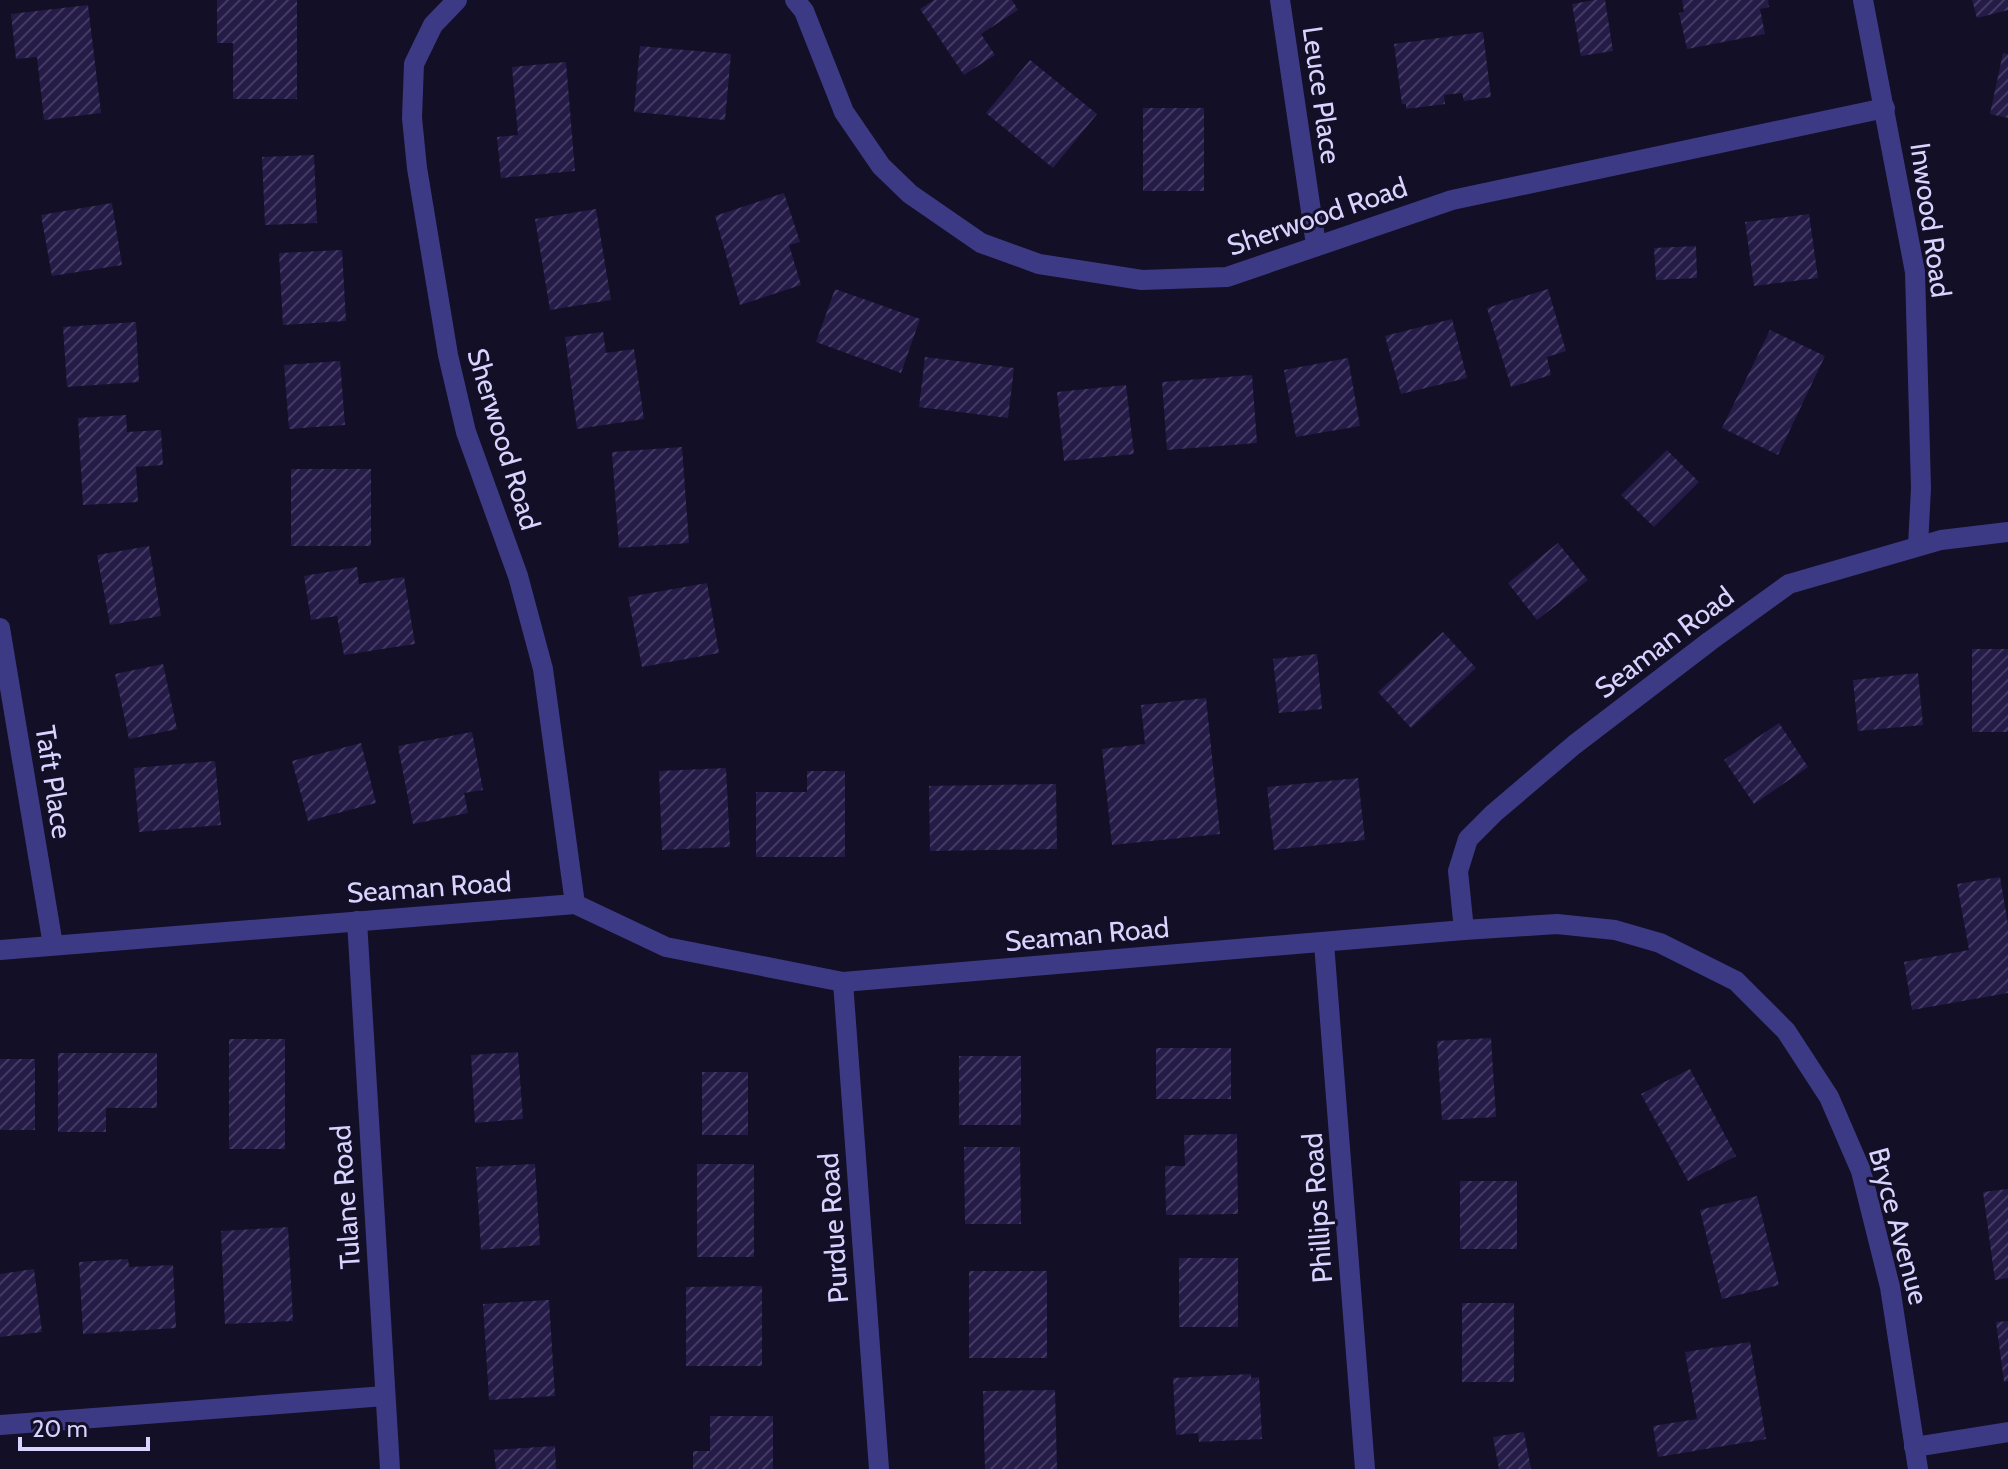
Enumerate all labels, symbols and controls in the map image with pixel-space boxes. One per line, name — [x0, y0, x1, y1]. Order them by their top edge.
street label: Leuce Place — [1296, 24, 1348, 166]
street label: Inwood Road — [1903, 140, 1959, 300]
street label: Sherwood Road — [1223, 169, 1411, 263]
street label: Sherwood Road — [460, 344, 548, 534]
street label: Seaman Road — [1588, 579, 1740, 705]
street label: Taft Place — [28, 723, 80, 841]
street label: Seaman Road — [346, 864, 512, 910]
street label: Seaman Road — [1003, 910, 1171, 958]
street label: Tulane Road — [323, 1124, 367, 1270]
street label: Phillips Road — [1295, 1132, 1339, 1284]
street label: Bryce Avenue — [1862, 1144, 1936, 1308]
street label: Purdue Road — [811, 1152, 855, 1304]
scale bar — [20, 1401, 148, 1451]
text: 20 m — [32, 1414, 88, 1443]

